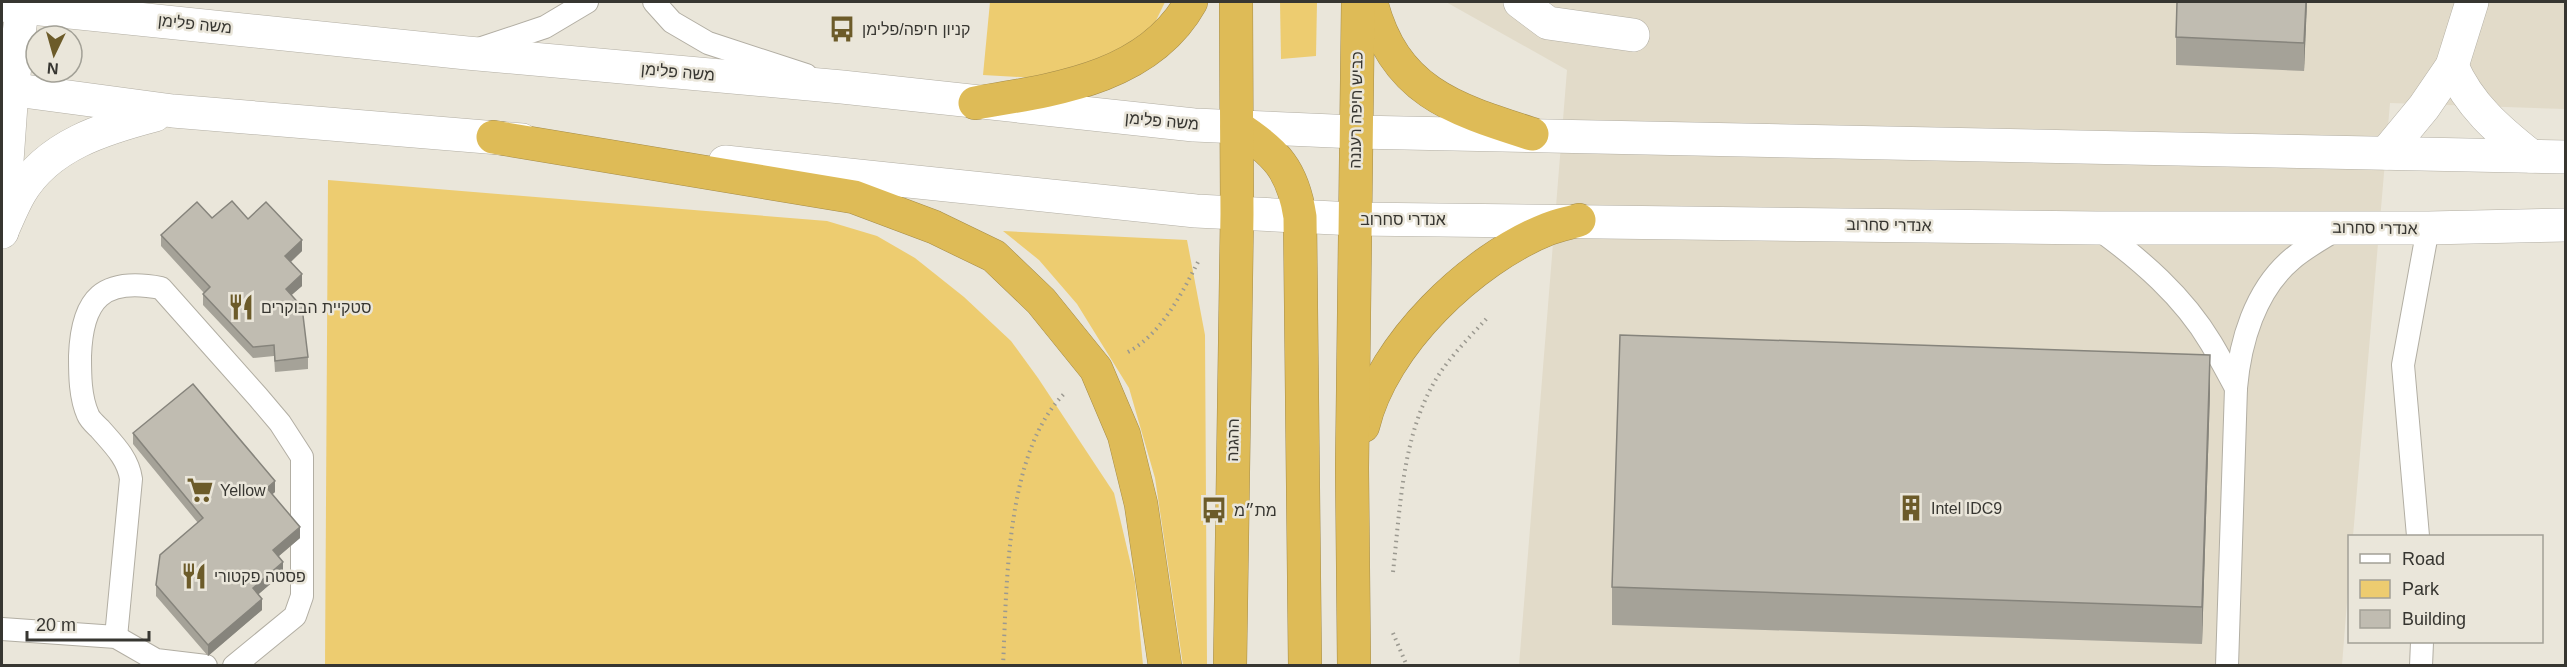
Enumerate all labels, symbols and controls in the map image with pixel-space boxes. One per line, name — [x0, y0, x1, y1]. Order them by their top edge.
street label: משה פלימן — [157, 12, 233, 36]
bus stop icon: קניון חיפה/פלימן — [827, 14, 857, 44]
place label: קניון חיפה/פלימן — [862, 21, 971, 38]
north arrow — [24, 24, 84, 84]
street label: כביש חיפה רעננה — [1346, 51, 1366, 169]
text: N — [46, 59, 59, 77]
street label: משה פלימן — [640, 60, 716, 84]
street label: משה פלימן — [1124, 109, 1200, 133]
street label: אנדרי סחרוב — [1360, 211, 1446, 228]
street label: אנדרי סחרוב — [1846, 216, 1932, 234]
street label: אנדרי סחרוב — [2332, 219, 2418, 237]
restaurant icon: סטקיית הבוקרים — [226, 292, 256, 322]
place label: סטקיית הבוקרים — [261, 299, 371, 316]
street label: ההגנה — [1224, 418, 1242, 462]
supermarket icon: Yellow — [185, 475, 215, 505]
place label: Yellow — [220, 482, 266, 499]
building icon: Intel IDC9 — [1896, 493, 1926, 523]
bus stop icon: מת״מ — [1199, 495, 1229, 525]
place label: Intel IDC9 — [1931, 500, 2002, 517]
place label: מת״מ — [1234, 502, 1277, 519]
legend — [2348, 535, 2543, 643]
text: Road — [2402, 549, 2445, 569]
restaurant icon: פסטה פקטורי — [179, 561, 209, 591]
place label: פסטה פקטורי — [214, 568, 306, 585]
text: Park — [2402, 579, 2440, 599]
scale bar — [27, 604, 148, 642]
text: Building — [2402, 609, 2466, 629]
text: 20 m — [36, 615, 76, 635]

